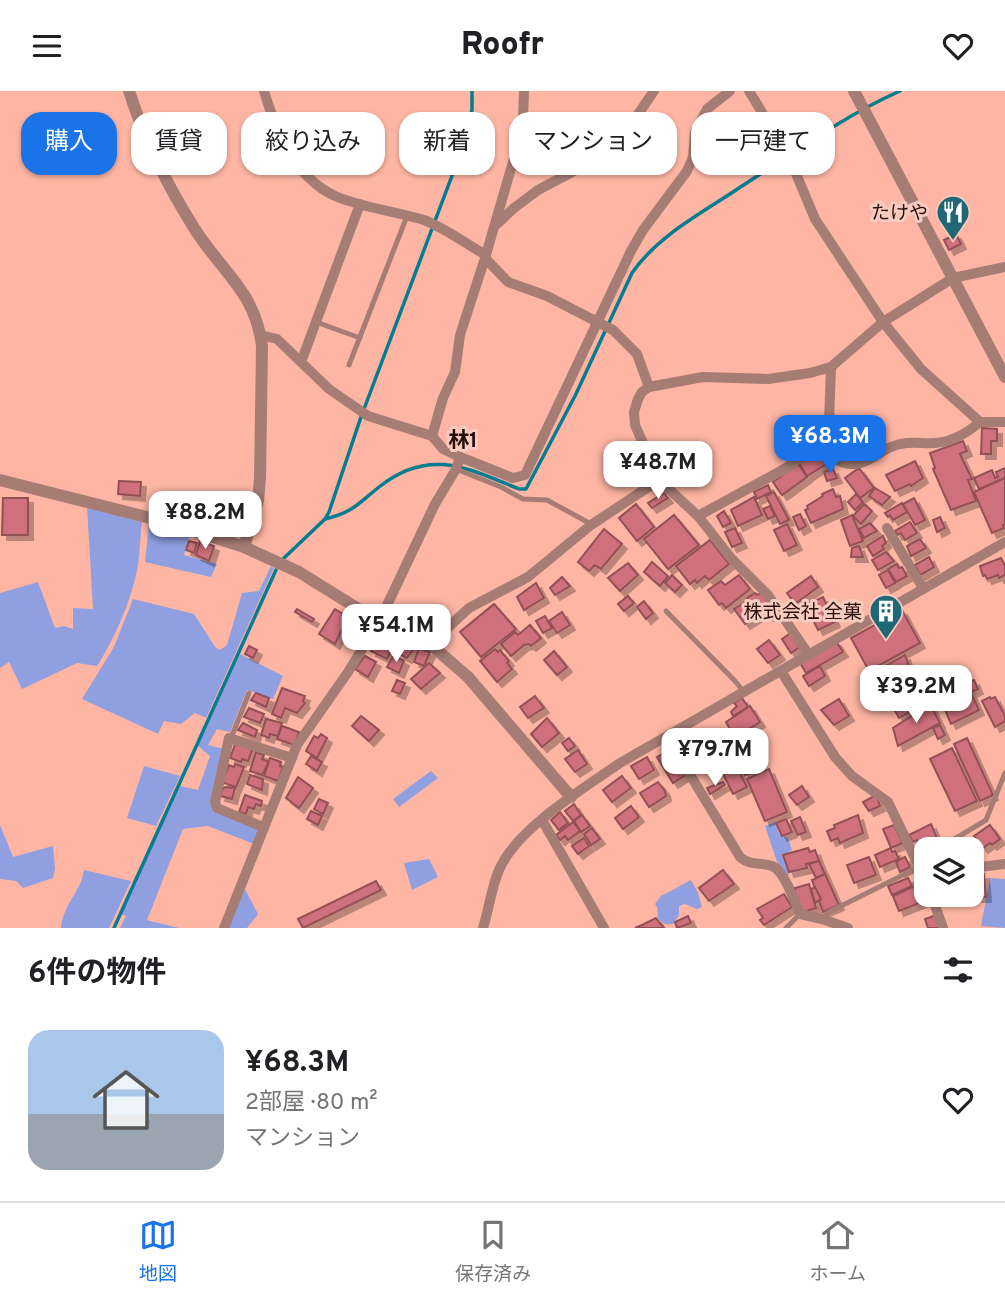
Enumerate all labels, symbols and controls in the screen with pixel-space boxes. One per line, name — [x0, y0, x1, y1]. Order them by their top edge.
text: Roofr — [461, 26, 544, 66]
icon: menu — [28, 27, 66, 65]
icon: heart — [939, 27, 977, 65]
chip: 購入 — [21, 112, 117, 175]
chip: 賃貸 — [131, 112, 227, 175]
chip: 絞り込み — [241, 112, 385, 175]
chip: 新着 — [399, 112, 495, 175]
chip: マンション — [509, 112, 677, 175]
chip: 一戸建て — [691, 112, 835, 175]
restaurant icon: たけや — [934, 193, 972, 242]
place label: たけや — [871, 202, 928, 226]
pin: ¥68.3M — [773, 415, 887, 475]
text: ¥68.3M — [790, 423, 870, 452]
district label: 林1 — [448, 428, 478, 455]
pin: ¥48.7M — [601, 441, 715, 501]
text: ¥48.7M — [619, 449, 697, 478]
pin: ¥88.2M — [148, 491, 262, 551]
text: ¥88.2M — [165, 499, 245, 528]
building icon: 株式会社 全菓 — [867, 592, 905, 641]
place label: 株式会社 全菓 — [744, 601, 862, 625]
pin: ¥54.1M — [339, 605, 453, 664]
text: ¥54.1M — [358, 612, 434, 641]
pin: ¥39.2M — [859, 665, 973, 725]
text: ¥39.2M — [876, 673, 956, 702]
pin: ¥79.7M — [658, 729, 772, 788]
text: ¥79.7M — [678, 736, 752, 765]
map controls — [914, 837, 984, 907]
button: layers — [914, 837, 984, 907]
icon: filters — [939, 951, 977, 989]
text: 6件の物件 — [28, 956, 166, 993]
text: ¥68.3M — [245, 1045, 349, 1082]
icon: home — [84, 1058, 168, 1142]
icon: heart — [939, 1081, 977, 1119]
text: 2部屋 · 80 m² — [245, 1089, 378, 1118]
text: マンション — [245, 1125, 360, 1154]
tab: 地図 — [139, 1216, 177, 1287]
tab: 保存済み — [455, 1216, 531, 1287]
tab: ホーム — [809, 1216, 866, 1287]

